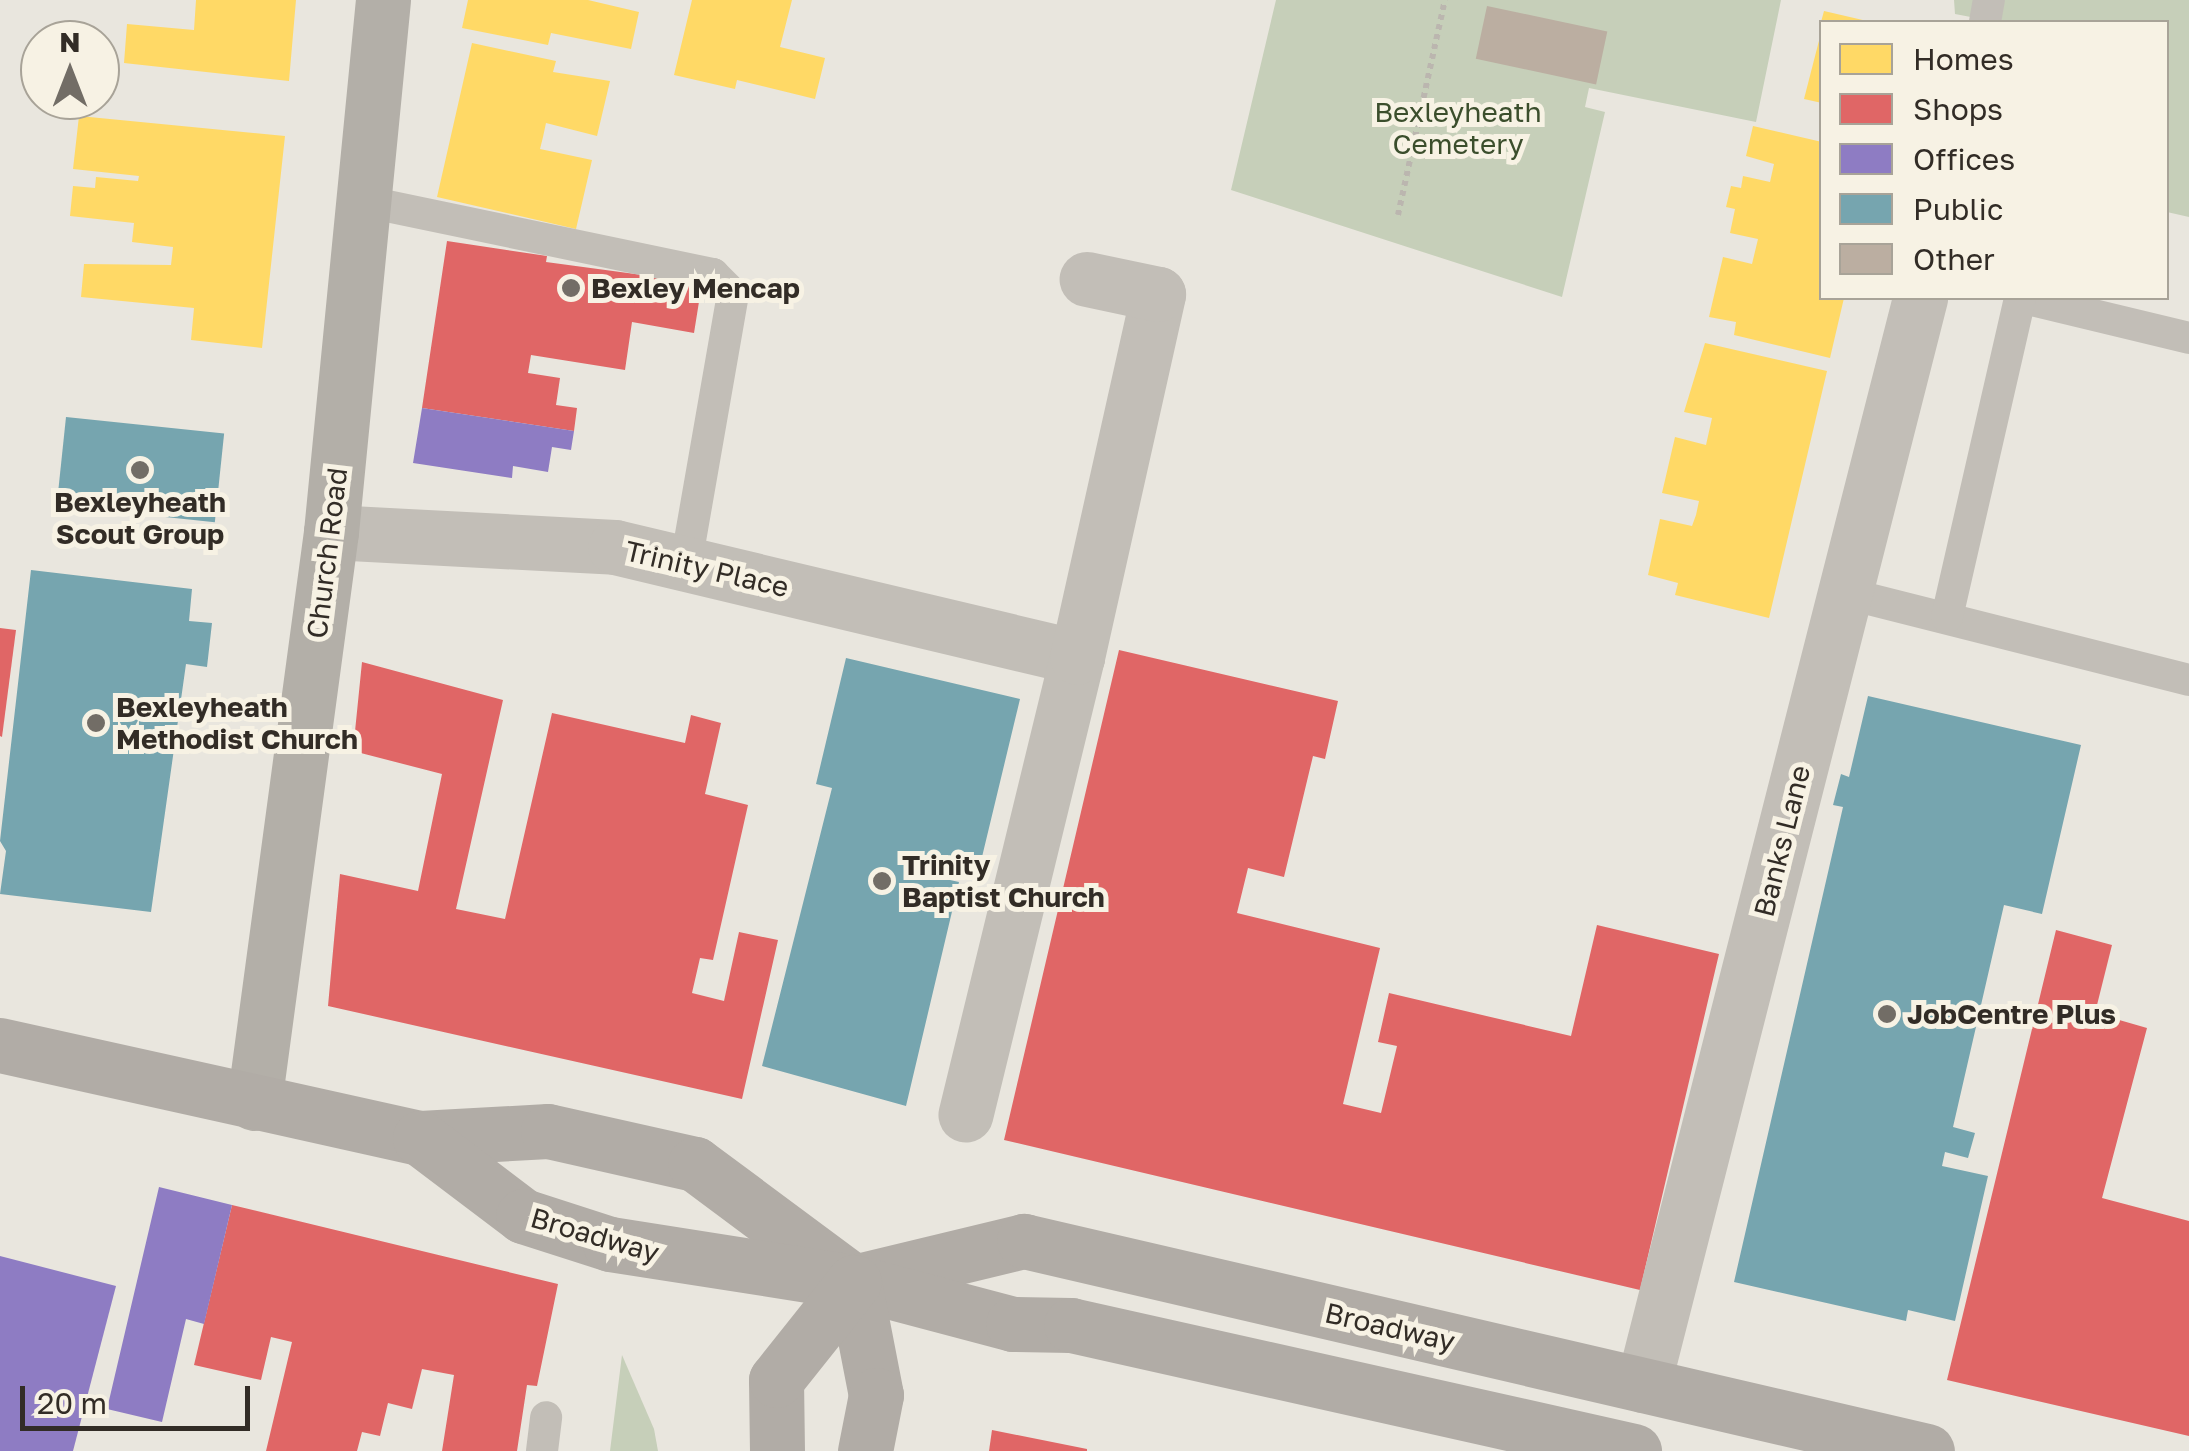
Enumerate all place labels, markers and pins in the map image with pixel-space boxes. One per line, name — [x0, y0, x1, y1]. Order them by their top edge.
place label: Bexley Mencap — [591, 271, 800, 305]
marker: Bexley Mencap — [560, 277, 582, 299]
marker: Bexleyheath Scout Group — [129, 459, 151, 481]
place label: Bexleyheath Scout Group — [54, 485, 226, 551]
place label: Bexleyheath Methodist Church — [116, 690, 358, 756]
marker: Bexleyheath Methodist Church — [85, 712, 107, 734]
place label: Trinity Baptist Church — [902, 848, 1105, 914]
marker: Trinity Baptist Church — [871, 870, 893, 892]
place label: JobCentre Plus — [1907, 997, 2116, 1031]
marker: JobCentre Plus — [1876, 1003, 1898, 1025]

